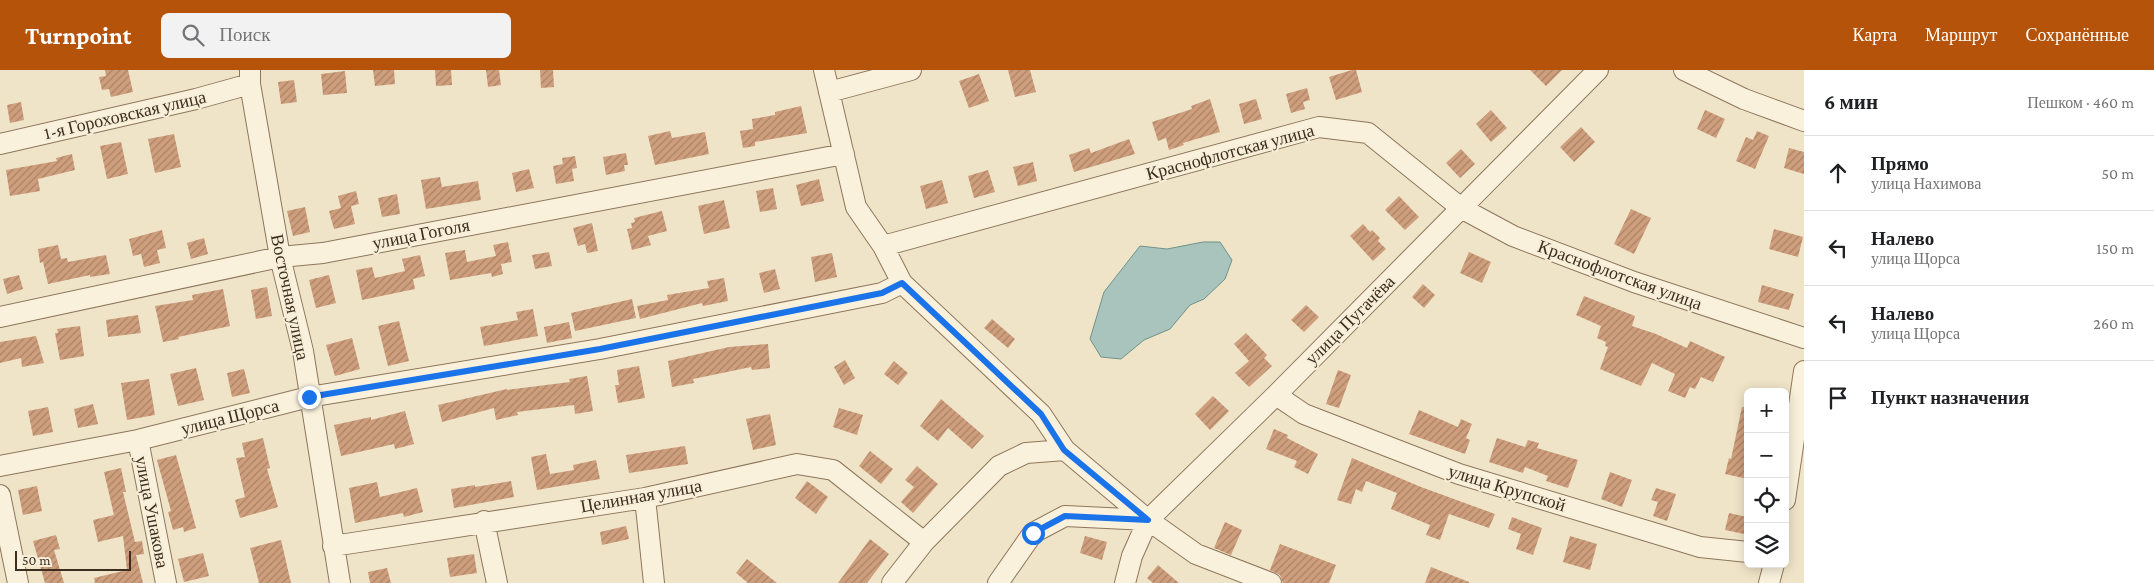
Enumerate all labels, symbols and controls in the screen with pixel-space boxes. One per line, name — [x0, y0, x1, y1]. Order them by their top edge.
search box — [161, 13, 511, 58]
icon: search — [179, 21, 207, 49]
text: Turnpoint — [25, 22, 131, 49]
text: Поиск — [219, 24, 270, 45]
text: Карта — [1852, 25, 1897, 45]
text: Маршрут — [1925, 25, 1997, 45]
text: Сохранённые — [2025, 25, 2129, 45]
street label: 1-я Гороховская улица — [42, 87, 208, 143]
text: 6 мин — [1824, 90, 1878, 114]
text: Пешком · 460 m — [2027, 94, 2134, 111]
street label: Краснофлотская улица — [1144, 120, 1316, 184]
text: Прямо — [1871, 153, 1929, 174]
icon: ahead — [1824, 159, 1852, 187]
text: 50 m — [2102, 165, 2134, 182]
text: улица Нахимова — [1871, 175, 1981, 192]
street label: улица Гоголя — [371, 215, 471, 253]
text: Налево — [1871, 228, 1934, 249]
street label: Восточная улица — [267, 232, 313, 362]
icon: left — [1824, 234, 1852, 262]
street label: Краснофлотская улица — [1535, 236, 1705, 314]
text: 150 m — [2096, 240, 2134, 257]
text: улица Щорса — [1871, 250, 1960, 267]
street label: улица Пугачёва — [1301, 271, 1399, 369]
text: Налево — [1871, 303, 1934, 324]
icon: left — [1824, 309, 1852, 337]
text: 260 m — [2093, 315, 2134, 332]
text: улица Щорса — [1871, 325, 1960, 342]
icon: arrive — [1824, 384, 1852, 412]
route end — [298, 386, 321, 409]
text: Пункт назначения — [1871, 387, 2029, 408]
map controls — [1744, 388, 1789, 568]
button: + — [1744, 388, 1789, 433]
street label: улица Щорса — [179, 395, 281, 439]
button: − — [1744, 433, 1789, 478]
street label: улица Ушакова — [131, 454, 173, 570]
street label: улица Крупской — [1446, 461, 1568, 515]
street label: Целинная улица — [579, 475, 703, 517]
button: locate — [1744, 478, 1789, 523]
route start — [1022, 522, 1045, 545]
button: layers — [1744, 523, 1789, 568]
scale bar — [15, 548, 131, 571]
text: 50 m — [22, 552, 50, 568]

